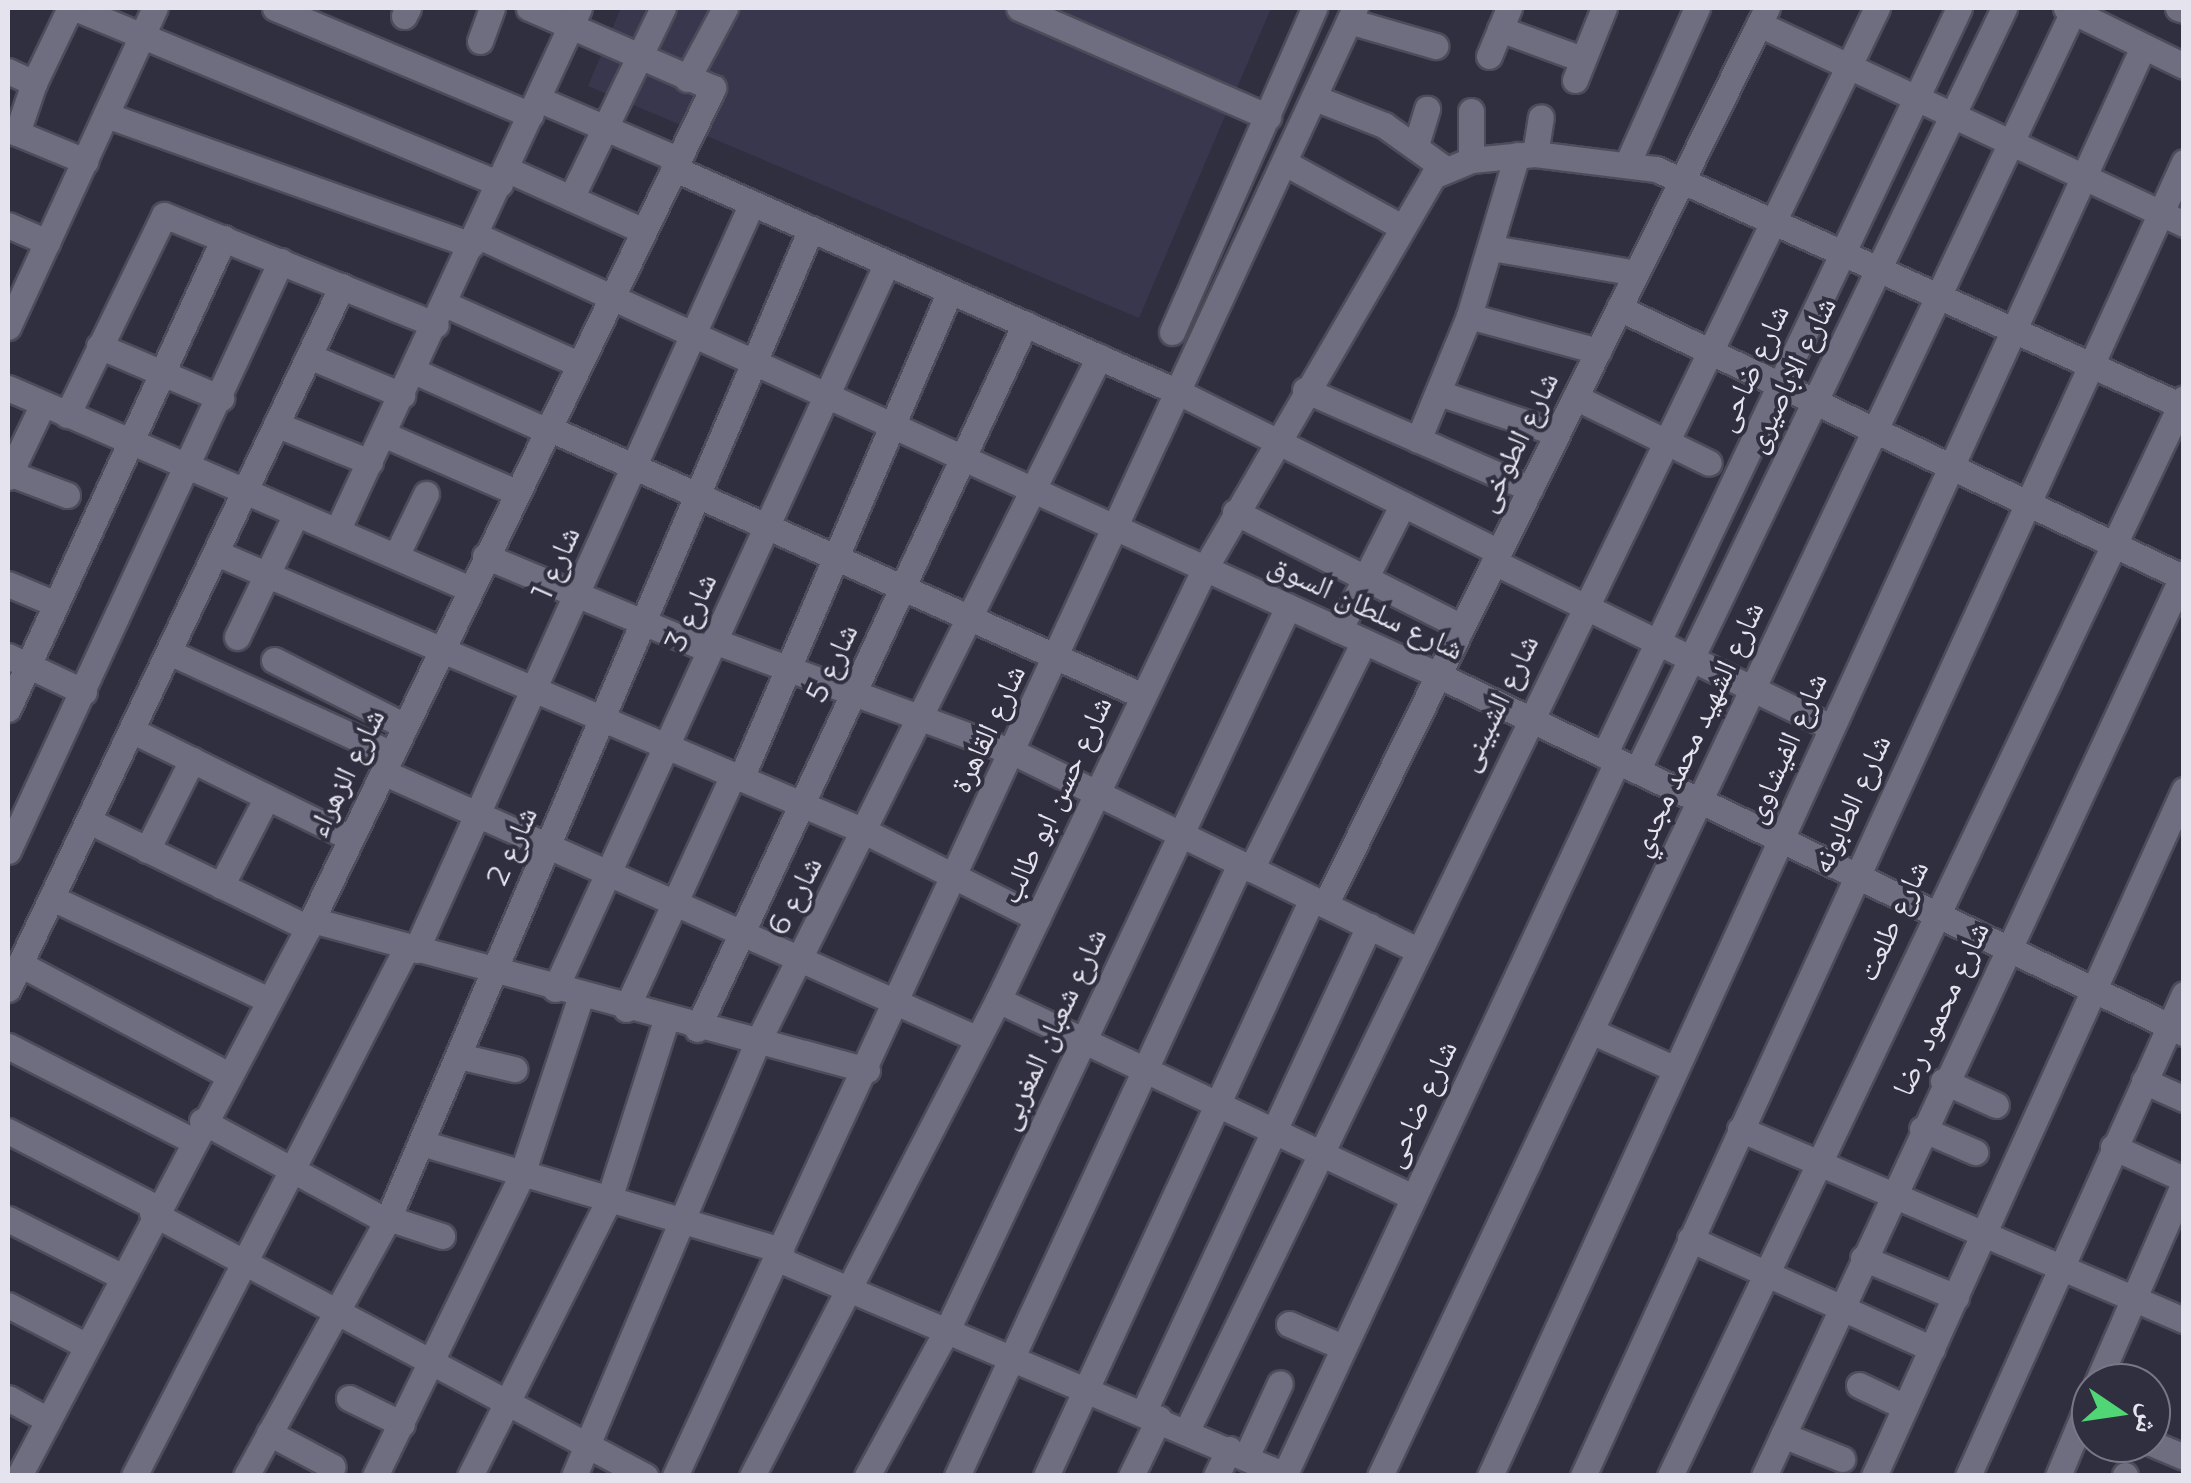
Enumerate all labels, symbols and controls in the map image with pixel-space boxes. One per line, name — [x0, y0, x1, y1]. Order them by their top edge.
street label: شارع الاباصيرى — [1738, 291, 1844, 459]
street label: شارع ضاحى — [1707, 299, 1797, 437]
street label: شارع الطوخى — [1468, 366, 1566, 518]
street label: شارع 1 — [524, 521, 588, 605]
street label: شارع سلطان السوق — [1263, 546, 1469, 668]
street label: شارع 3 — [657, 567, 725, 657]
street label: شارع الشهيد محمد مجدي — [1622, 596, 1772, 862]
street label: شارع 5 — [798, 618, 866, 708]
street label: شارع الشبينى — [1450, 629, 1546, 777]
street label: شارع القاهرة — [943, 659, 1033, 799]
street label: شارع الفيشاوى — [1737, 667, 1835, 829]
street label: شارع حسن ابو طالب — [992, 691, 1120, 909]
street label: شارع الزهراء — [300, 703, 392, 843]
street label: شارع الطابونه — [1803, 729, 1899, 879]
street label: شارع 2 — [479, 801, 545, 891]
street label: شارع 6 — [760, 851, 830, 941]
street label: شارع طلعت — [1849, 855, 1937, 987]
street label: شارع محمود رضا — [1885, 916, 1997, 1102]
street label: شارع شعبان المغربى — [990, 923, 1114, 1135]
street label: شارع ضاحى — [1375, 1035, 1465, 1173]
north arrow — [2071, 1363, 2171, 1463]
text: ش — [2128, 1401, 2168, 1438]

